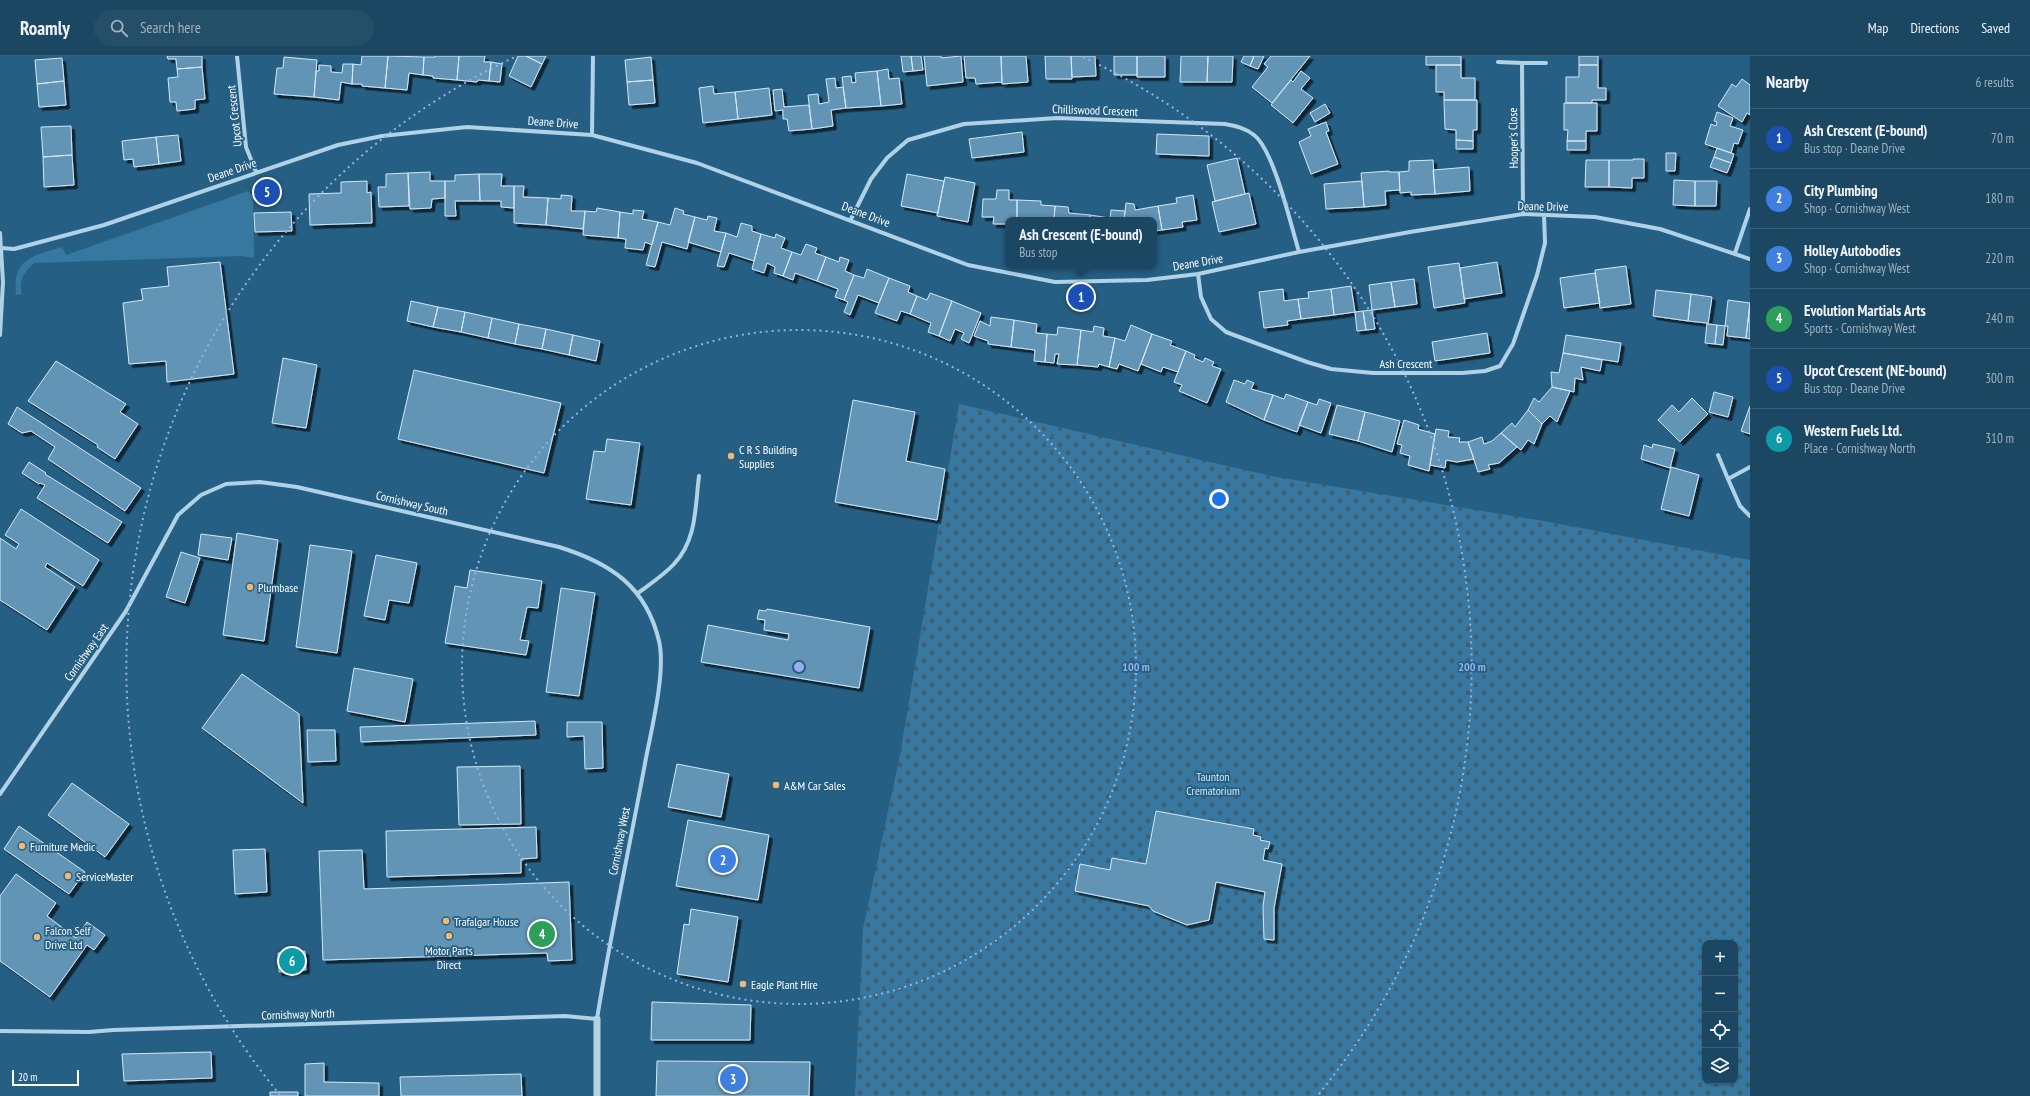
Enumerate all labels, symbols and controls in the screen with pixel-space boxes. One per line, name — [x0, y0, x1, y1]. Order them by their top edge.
search box — [94, 10, 374, 46]
text: Roamly — [20, 16, 70, 40]
icon: search — [108, 17, 130, 39]
text: Search here — [140, 18, 201, 37]
text: Map — [1868, 19, 1888, 37]
text: Directions — [1910, 19, 1959, 37]
text: Saved — [1981, 19, 2010, 37]
text: Nearby — [1766, 71, 1809, 93]
text: 6 results — [1975, 74, 2014, 91]
street label: Upcot Crescent — [223, 84, 245, 148]
street label: Chilliswood Crescent — [1052, 101, 1139, 119]
street label: Hooper's Close — [1505, 107, 1521, 169]
street label: Deane Drive — [527, 113, 579, 131]
text: Ash Crescent (E-bound) — [1804, 121, 1928, 140]
text: 1 — [1776, 130, 1782, 147]
text: 70 m — [1991, 130, 2014, 147]
text: Bus stop · Deane Drive — [1804, 140, 1905, 157]
street label: Deane Drive — [206, 155, 258, 185]
pin: 5 — [254, 177, 280, 207]
text: City Plumbing — [1804, 181, 1878, 200]
text: 2 — [1776, 190, 1782, 207]
text: 180 m — [1985, 190, 2014, 207]
street label: Deane Drive — [840, 198, 892, 230]
street label: Deane Drive — [1518, 198, 1568, 214]
text: Shop · Cornishway West — [1804, 200, 1910, 217]
popup — [1005, 217, 1157, 269]
text: Ash Crescent (E-bound) — [1019, 225, 1143, 244]
text: Holley Autobodies — [1804, 241, 1901, 260]
text: Bus stop — [1019, 244, 1057, 261]
street label: Deane Drive — [1172, 250, 1224, 274]
text: 3 — [1776, 250, 1782, 267]
text: 220 m — [1985, 250, 2014, 267]
text: Shop · Cornishway West — [1804, 260, 1910, 277]
pin: 1 — [1068, 282, 1094, 312]
text: Evolution Martials Arts — [1804, 301, 1926, 320]
text: 4 — [1776, 310, 1782, 327]
text: 240 m — [1985, 310, 2014, 327]
text: Sports · Cornishway West — [1804, 320, 1916, 337]
street label: Ash Crescent — [1380, 356, 1433, 371]
text: Upcot Crescent (NE-bound) — [1804, 361, 1947, 380]
text: 5 — [1776, 370, 1782, 387]
text: 300 m — [1985, 370, 2014, 387]
text: Bus stop · Deane Drive — [1804, 380, 1905, 397]
text: Western Fuels Ltd. — [1804, 421, 1902, 440]
text: 6 — [1776, 430, 1782, 447]
text: 310 m — [1985, 430, 2014, 447]
text: Place · Cornishway North — [1804, 440, 1915, 457]
place label: C R S Building Supplies — [739, 442, 797, 471]
marker: C R S Building Supplies — [726, 451, 736, 461]
street label: Cornishway South — [374, 487, 450, 519]
your location — [1209, 489, 1229, 509]
place label: Plumbase — [258, 580, 298, 595]
marker: Plumbase — [245, 582, 255, 592]
street label: Cornishway East — [61, 620, 112, 684]
text: 100 m — [1122, 659, 1150, 674]
text: 200 m — [1458, 659, 1486, 674]
centre of rings — [792, 660, 806, 674]
park label: Taunton Crematorium — [1186, 769, 1240, 798]
place label: A&M Car Sales — [784, 778, 845, 793]
marker: A&M Car Sales — [771, 780, 781, 790]
street label: Cornishway West — [605, 805, 633, 876]
place label: Furniture Medic — [30, 839, 96, 854]
marker: Furniture Medic — [17, 841, 27, 851]
pin: 2 — [710, 845, 736, 875]
place label: ServiceMaster — [76, 869, 134, 884]
marker: ServiceMaster — [63, 871, 73, 881]
place label: Trafalgar House — [454, 914, 519, 929]
marker: Trafalgar House — [441, 916, 451, 926]
pin: 4 — [529, 919, 555, 949]
place label: Falcon Self Drive Ltd — [45, 923, 92, 952]
marker: Motor Parts Direct — [444, 931, 454, 941]
marker: Falcon Self Drive Ltd — [32, 932, 42, 942]
map controls — [1702, 940, 1738, 1084]
button: + — [1702, 940, 1738, 976]
place label: Motor Parts Direct — [425, 943, 473, 972]
pin: 6 — [279, 946, 305, 976]
button: − — [1702, 976, 1738, 1012]
place label: Eagle Plant Hire — [751, 977, 818, 992]
marker: Eagle Plant Hire — [738, 979, 748, 989]
street label: Cornishway North — [261, 1005, 335, 1023]
button: locate — [1702, 1012, 1738, 1048]
button: layers — [1702, 1048, 1738, 1084]
pin: 3 — [720, 1064, 746, 1094]
scale bar — [12, 1068, 79, 1087]
text: 20 m — [18, 1070, 37, 1084]

